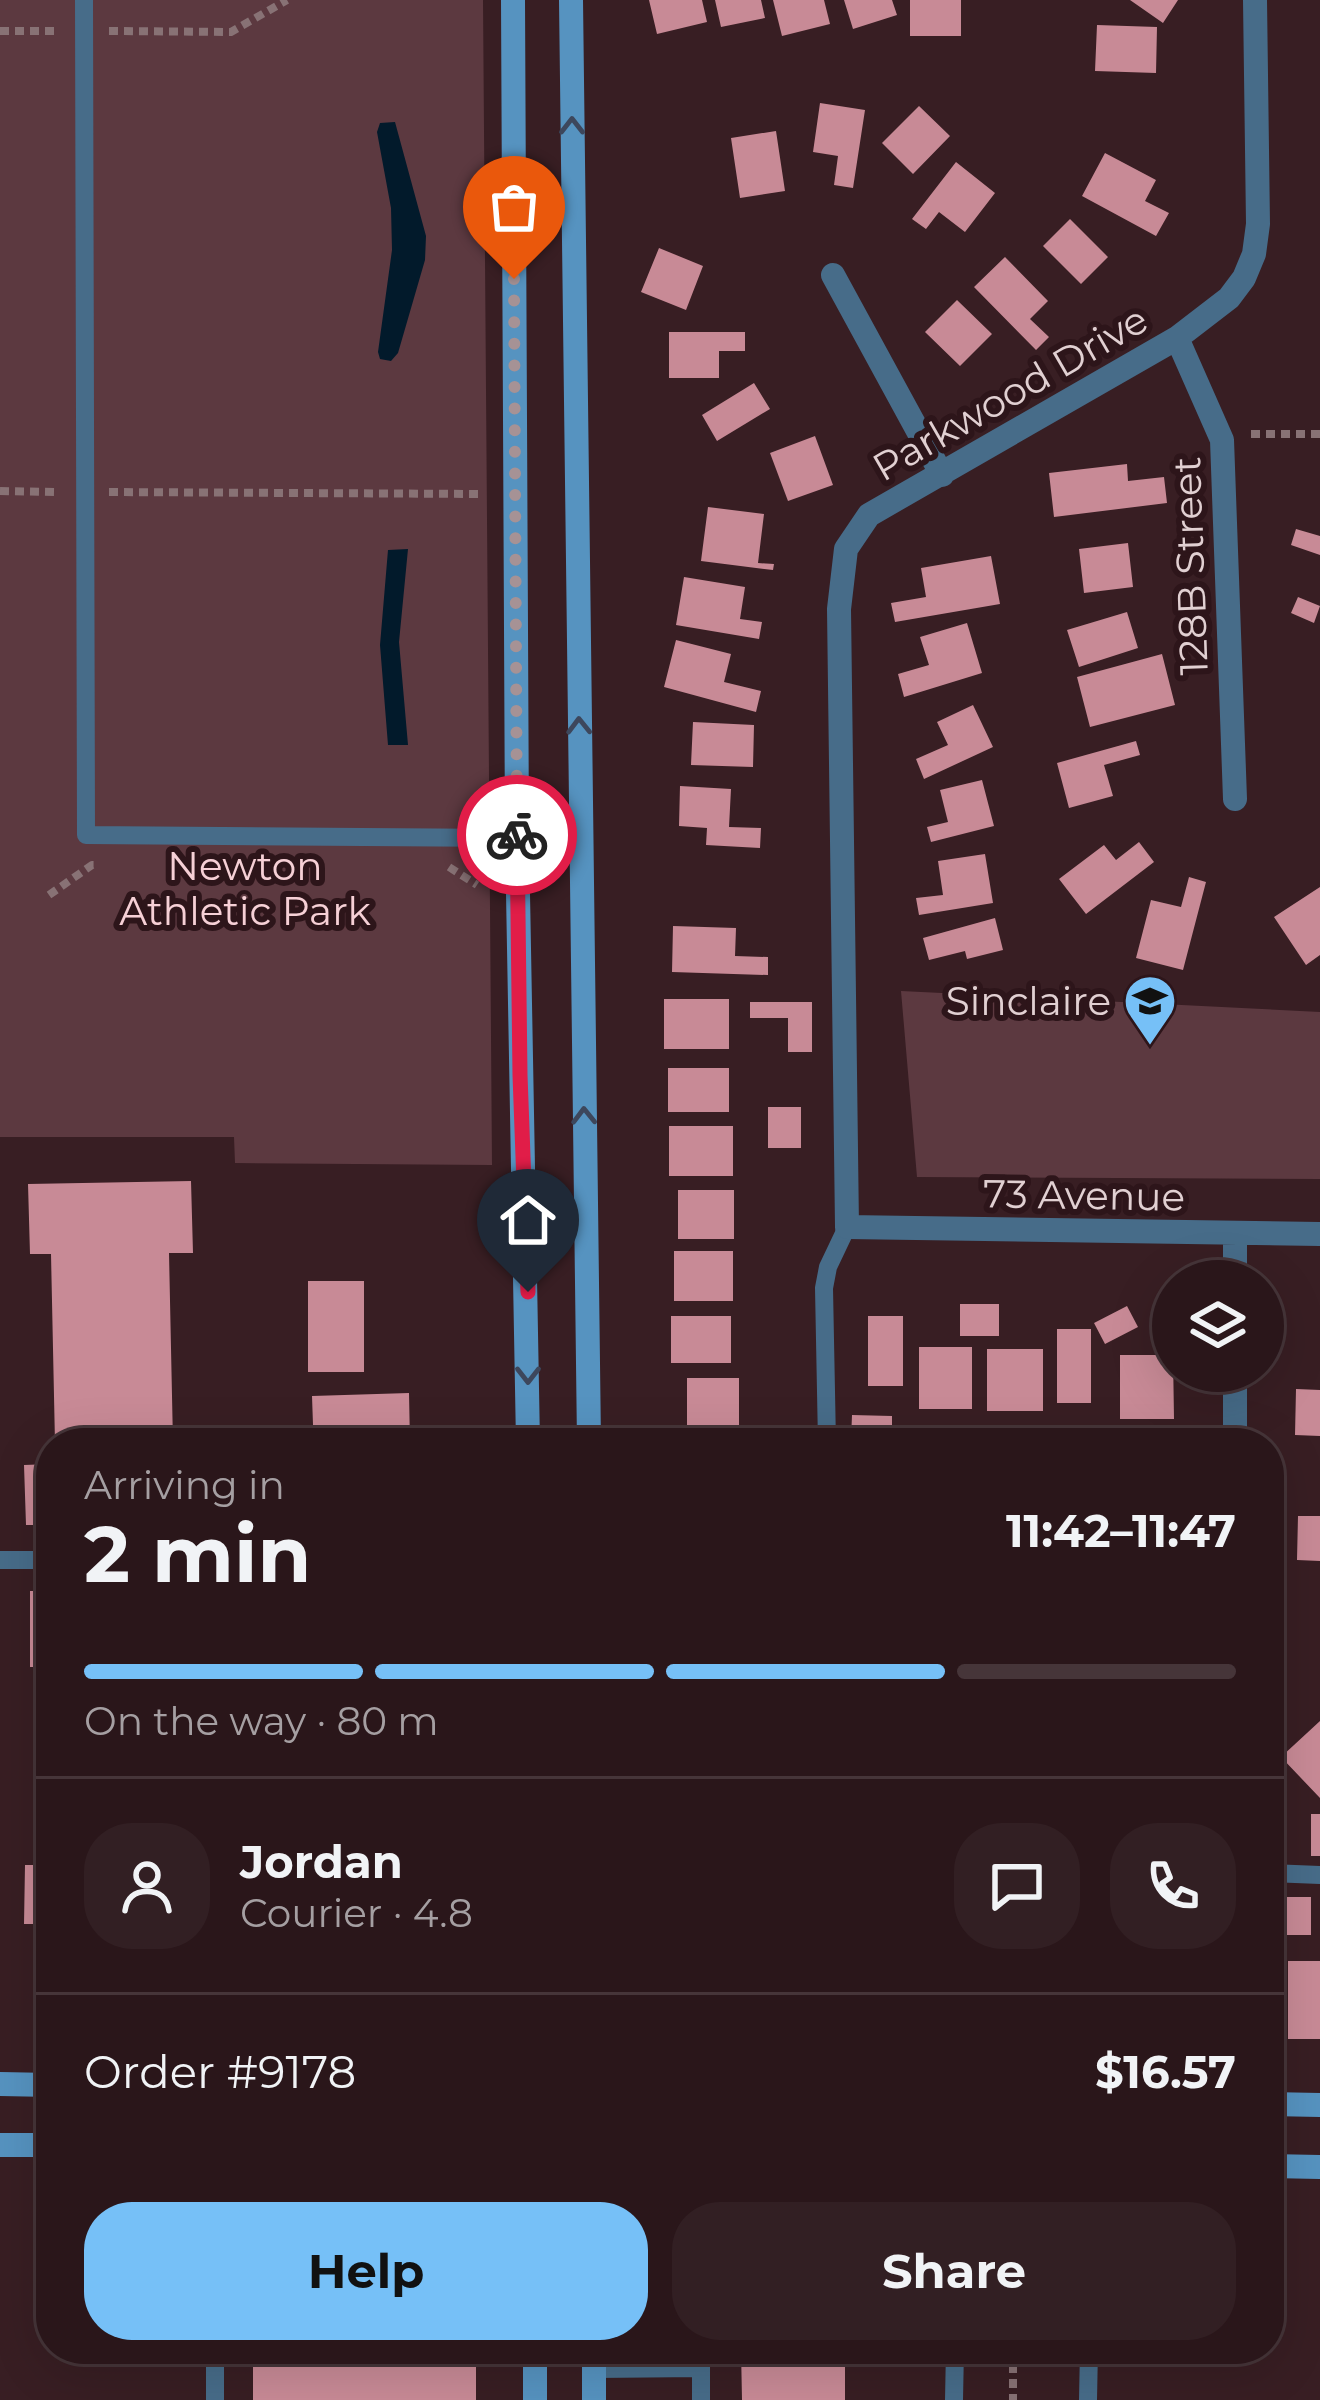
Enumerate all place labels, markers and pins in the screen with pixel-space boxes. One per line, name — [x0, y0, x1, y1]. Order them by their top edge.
pin — [463, 156, 565, 279]
school or university icon: Sinclaire — [1122, 973, 1178, 1047]
place label: Sinclaire — [946, 977, 1111, 1025]
pin — [477, 1169, 579, 1292]

